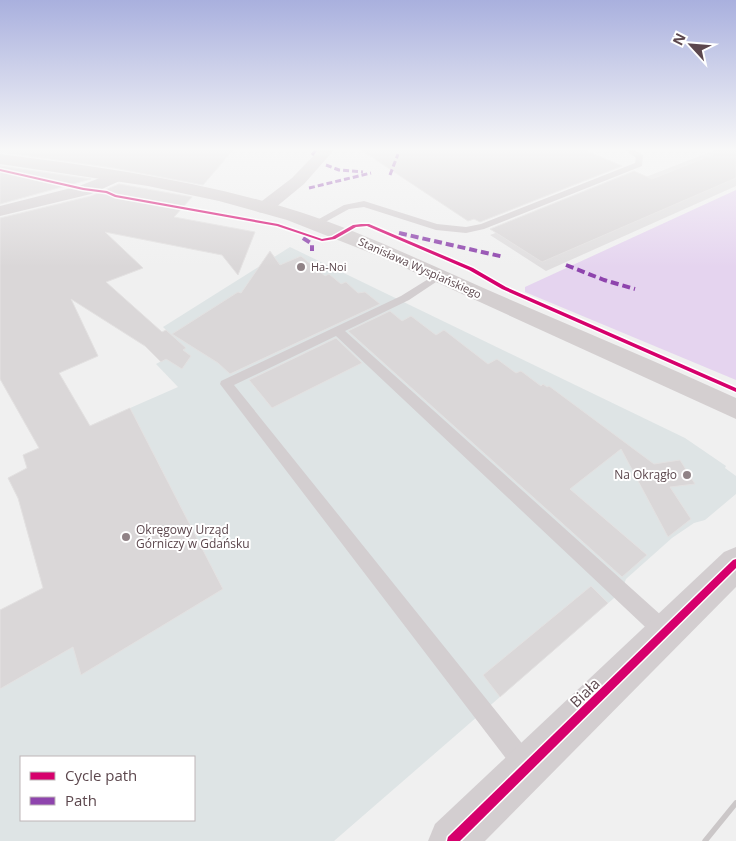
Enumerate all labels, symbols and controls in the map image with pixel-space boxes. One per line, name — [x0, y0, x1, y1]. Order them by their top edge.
north arrow — [666, 20, 716, 70]
text: N — [668, 30, 690, 48]
street label: Stanisława Wyspiańskiego — [356, 234, 484, 302]
place label: Ha-Noi — [311, 259, 346, 274]
marker: Ha-Noi — [295, 261, 307, 273]
place label: Na Okrągło — [614, 466, 677, 483]
marker: Na Okrągło — [681, 469, 693, 481]
place label: Okręgowy Urząd Górniczy w Gdańsku — [136, 521, 250, 552]
marker: Okręgowy Urząd Górniczy w Gdańsku — [120, 531, 132, 543]
street label: Biała — [565, 673, 603, 711]
legend — [20, 756, 195, 821]
text: Cycle path — [65, 765, 137, 785]
text: Path — [65, 790, 97, 810]

